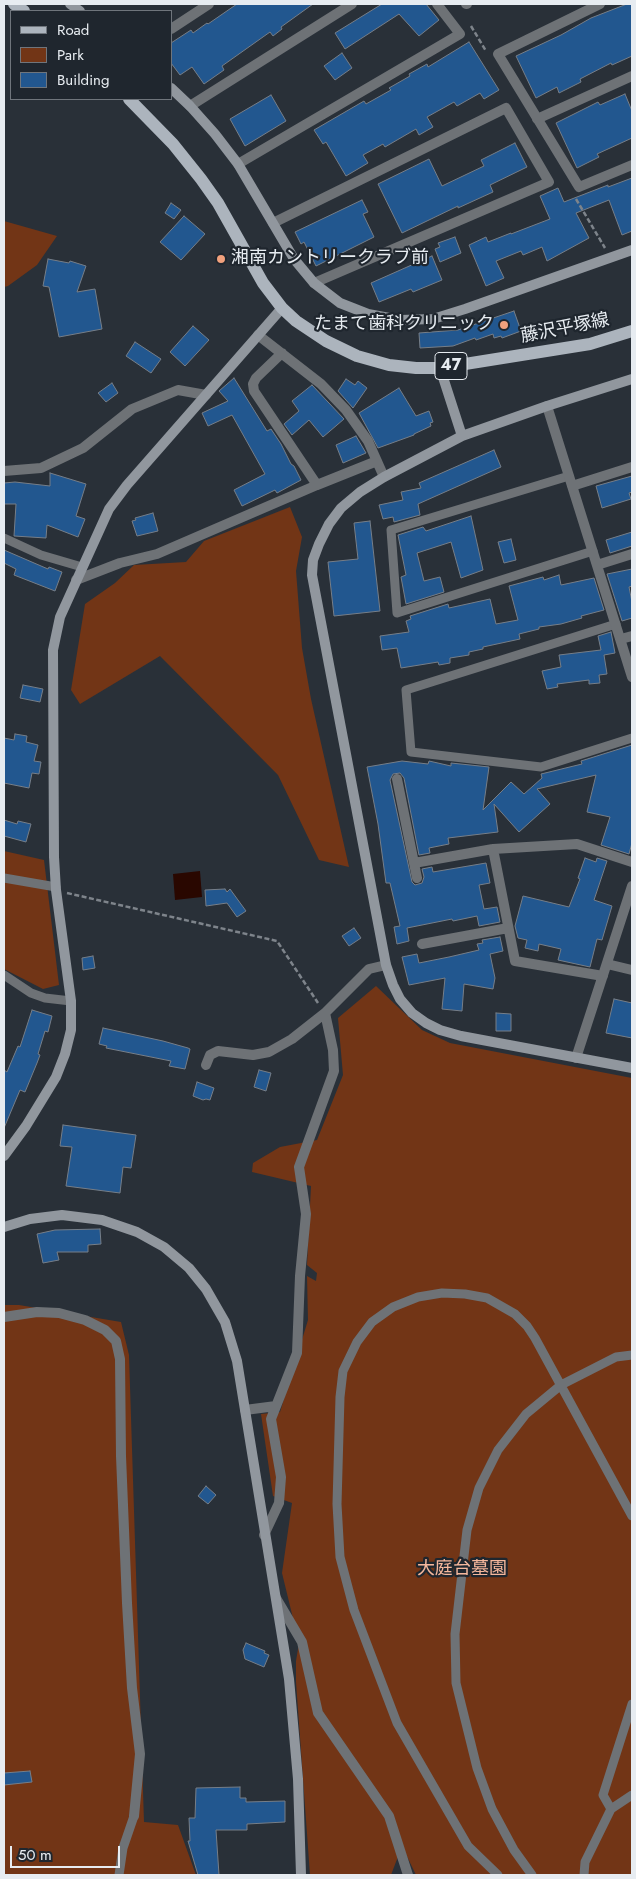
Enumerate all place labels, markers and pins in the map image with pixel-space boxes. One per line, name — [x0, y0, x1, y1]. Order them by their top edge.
place label: 湘南カントリークラブ前 — [231, 248, 429, 270]
marker: 湘南カントリークラブ前 — [215, 253, 227, 265]
place label: たまて歯科クリニック — [314, 314, 494, 336]
marker: たまて歯科クリニック — [498, 319, 510, 331]

